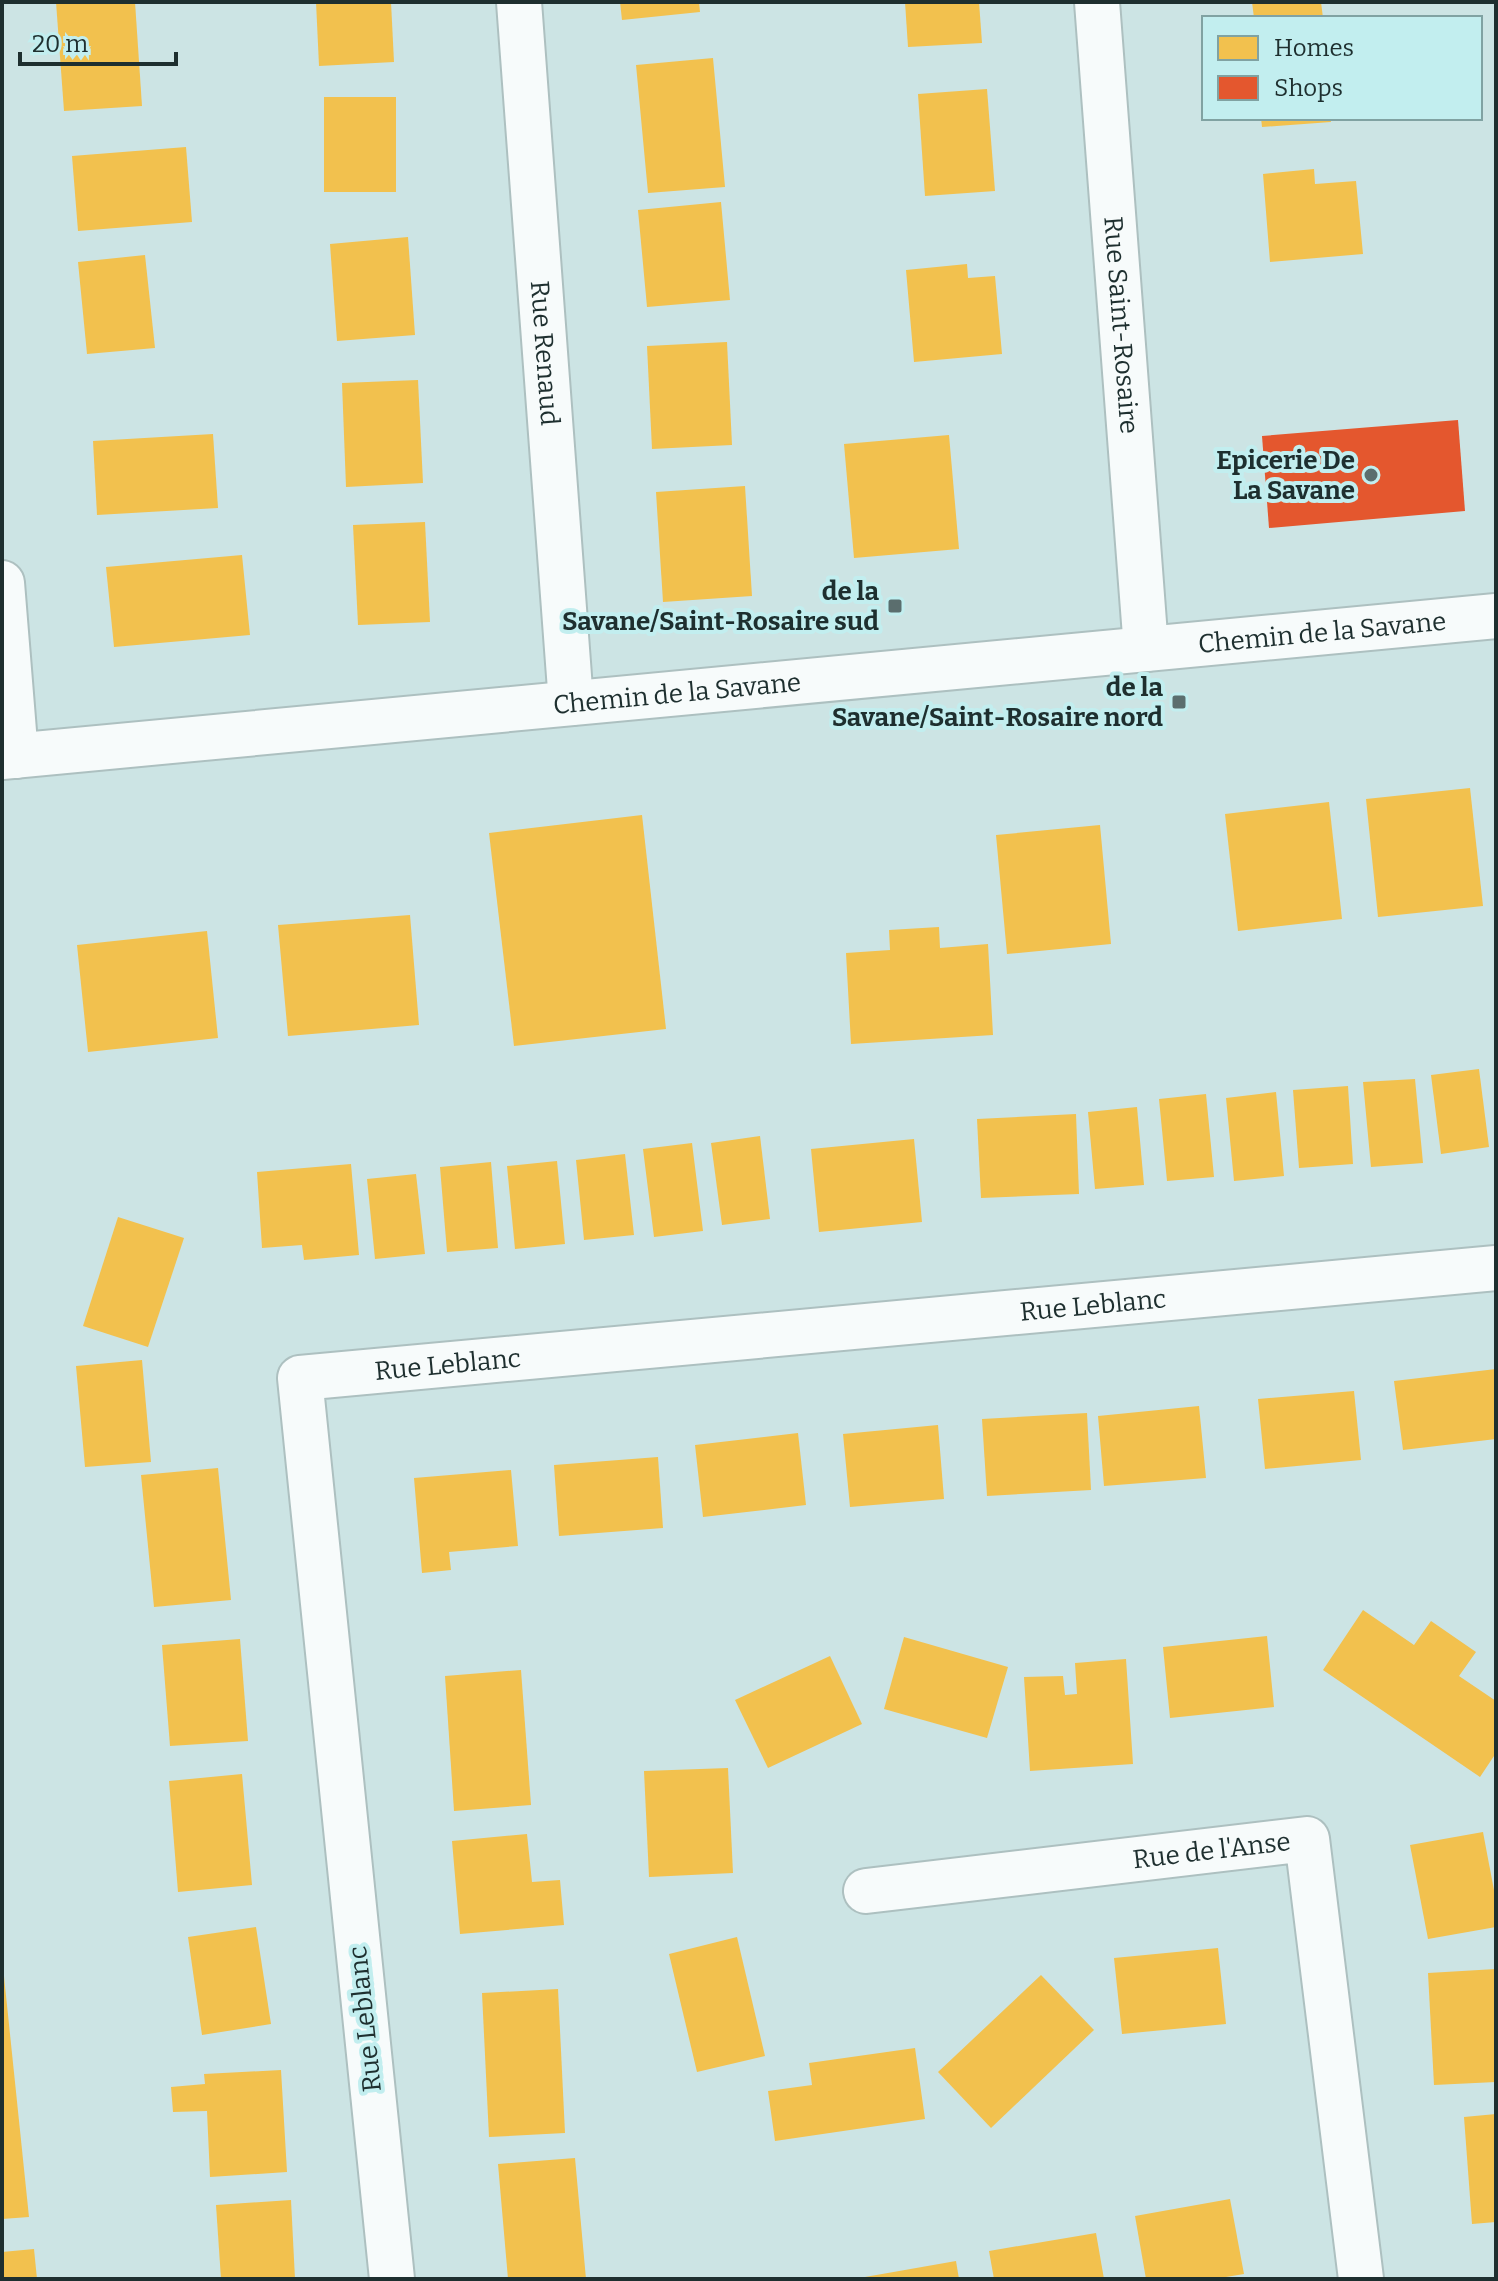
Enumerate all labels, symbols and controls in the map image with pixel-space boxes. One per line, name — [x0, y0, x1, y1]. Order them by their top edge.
scale bar — [20, 16, 176, 66]
legend — [1202, 16, 1482, 120]
text: 20 m — [32, 30, 88, 58]
text: Homes — [1274, 34, 1354, 62]
text: Shops — [1274, 74, 1343, 102]
street label: Rue Saint-Rosaire — [1098, 215, 1145, 435]
street label: Rue Renaud — [524, 279, 566, 427]
place label: Epicerie De La Savane — [1216, 445, 1355, 506]
marker: Epicerie De La Savane — [1362, 466, 1380, 484]
place label: de la Savane/Saint-Rosaire sud — [562, 576, 879, 637]
marker: de la Savane/Saint-Rosaire sud — [886, 597, 904, 615]
street label: Chemin de la Savane — [1197, 605, 1447, 660]
street label: Chemin de la Savane — [552, 666, 802, 720]
place label: de la Savane/Saint-Rosaire nord — [832, 672, 1163, 733]
marker: de la Savane/Saint-Rosaire nord — [1170, 693, 1188, 711]
street label: Rue Leblanc — [1018, 1283, 1167, 1327]
street label: Rue Leblanc — [373, 1342, 522, 1387]
street label: Rue de l'Anse — [1131, 1826, 1292, 1875]
street label: Rue Leblanc — [342, 1944, 388, 2094]

